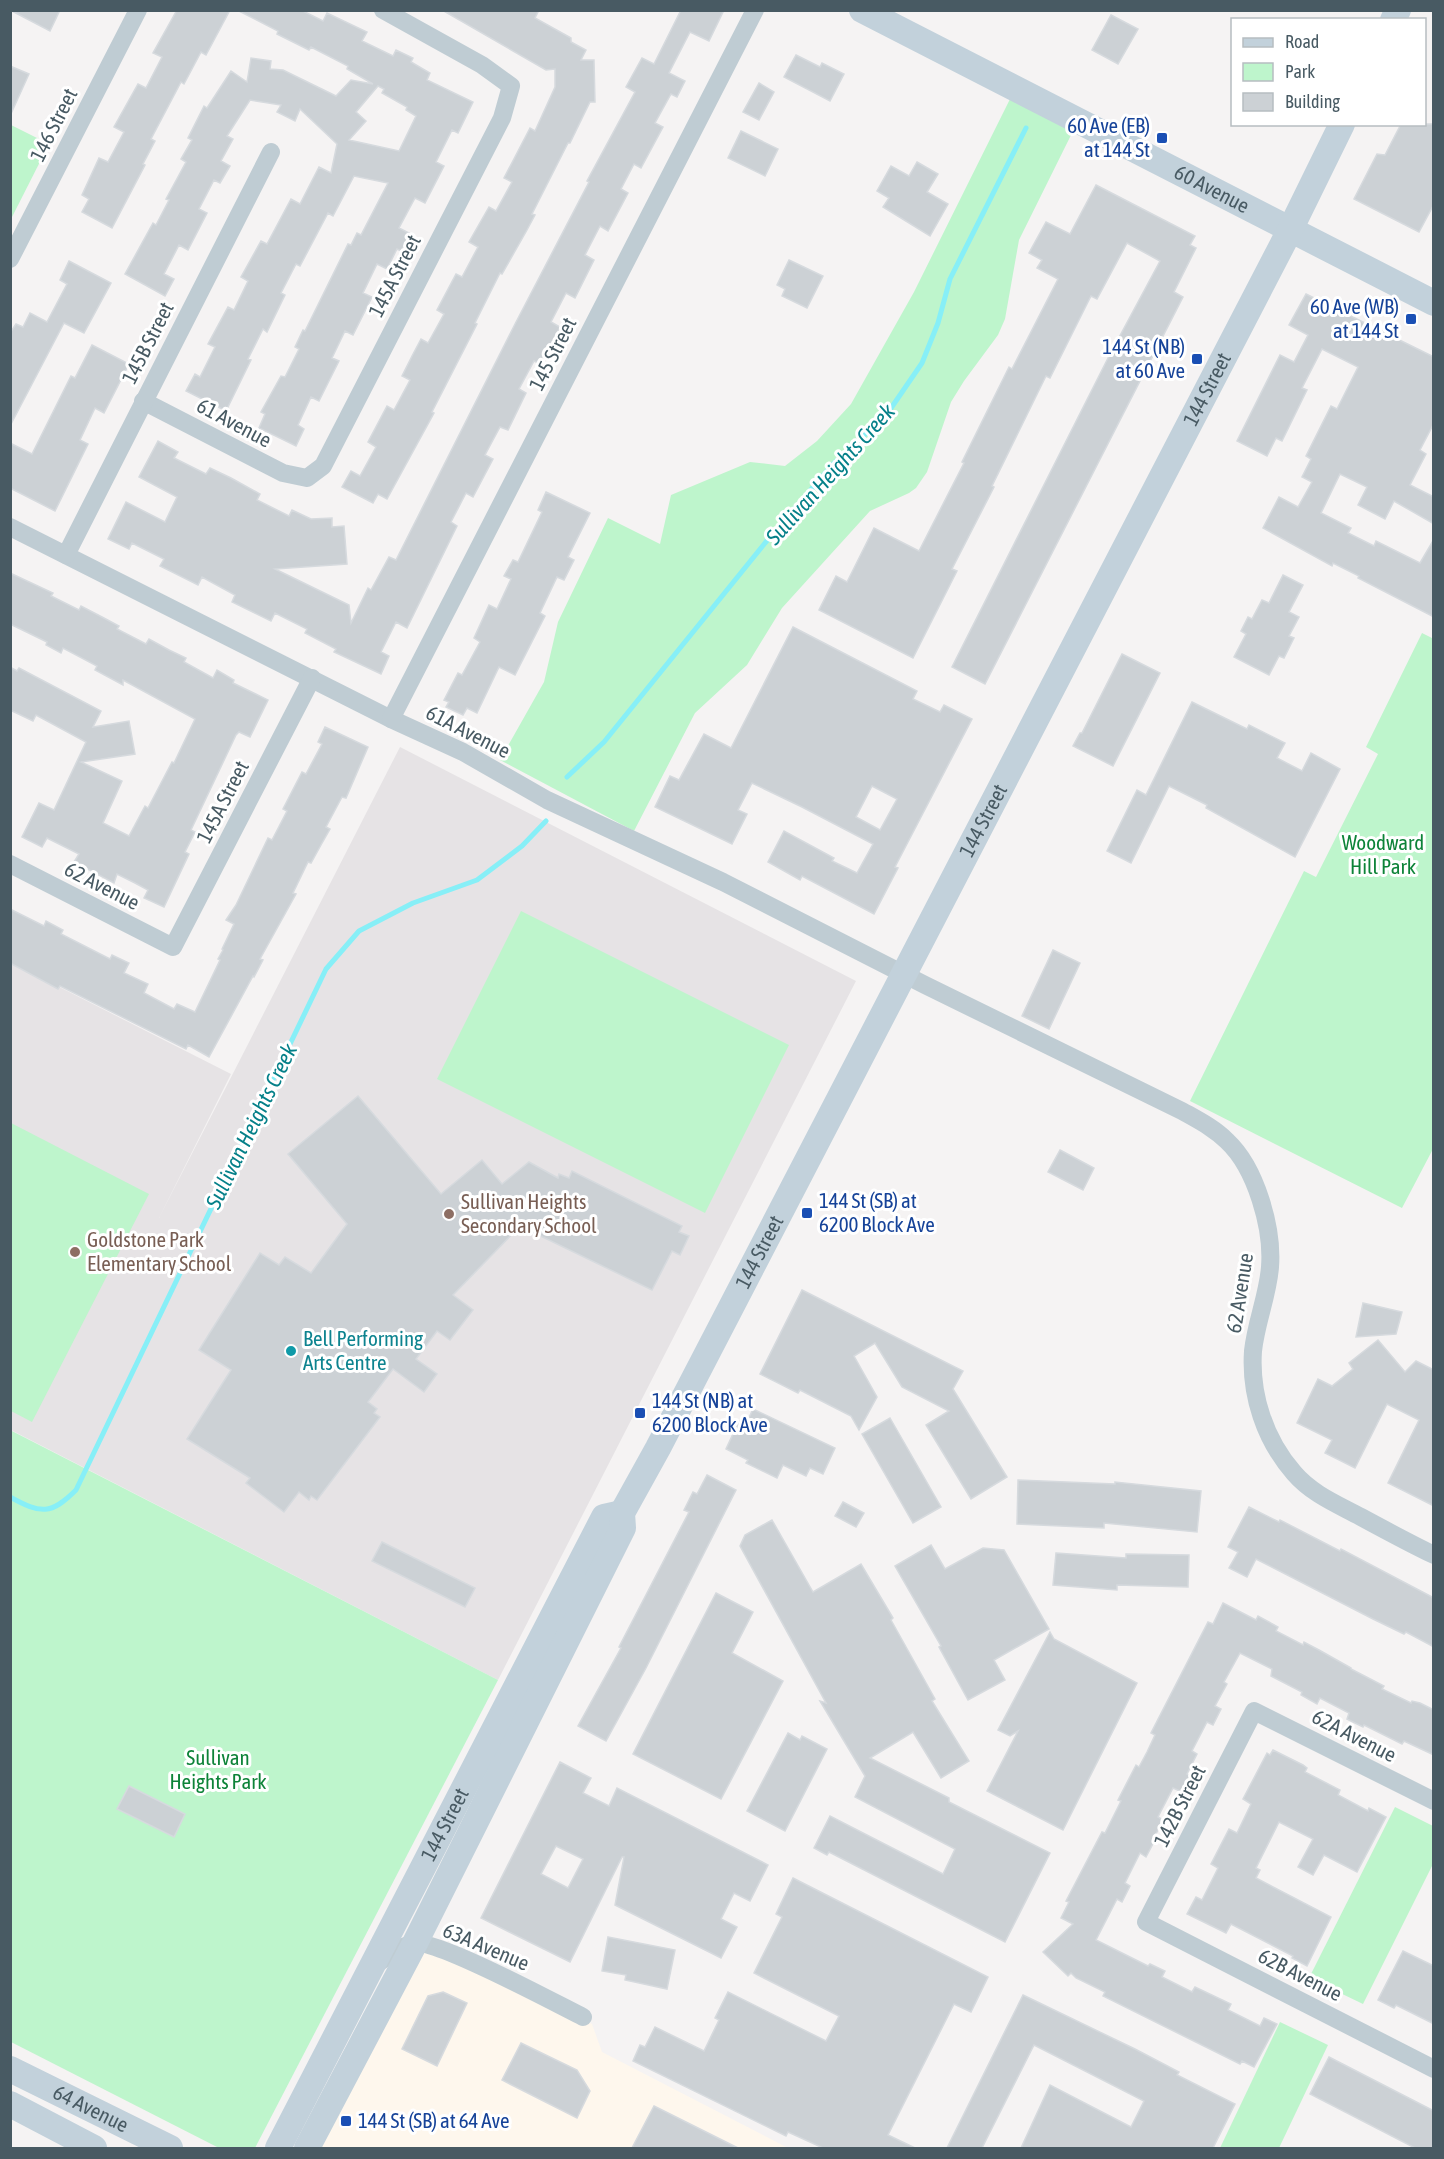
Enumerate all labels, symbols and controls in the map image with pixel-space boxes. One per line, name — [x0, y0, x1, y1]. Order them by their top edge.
legend — [1231, 18, 1426, 126]
text: Road — [1285, 31, 1319, 52]
text: Park — [1285, 61, 1315, 82]
street label: 146 Street — [25, 84, 82, 165]
text: Building — [1285, 91, 1340, 112]
place label: 60 Ave (EB) at 144 St — [1067, 113, 1150, 161]
marker: 60 Ave (EB) at 144 St — [1155, 131, 1169, 145]
street label: 60 Avenue — [1171, 159, 1254, 217]
street label: 145A Street — [363, 231, 425, 321]
place label: 60 Ave (WB) at 144 St — [1310, 294, 1399, 342]
street label: 145B Street — [116, 298, 178, 387]
marker: 60 Ave (WB) at 144 St — [1404, 312, 1418, 326]
street label: 145 Street — [524, 313, 581, 394]
place label: 144 St (NB) at 60 Ave — [1102, 334, 1185, 382]
street label: 144 Street — [1178, 348, 1235, 429]
marker: 144 St (NB) at 60 Ave — [1190, 352, 1204, 366]
street label: 61 Avenue — [193, 393, 276, 452]
water label: Sullivan Heights Creek — [759, 398, 900, 550]
street label: 61A Avenue — [422, 700, 514, 762]
street label: 145A Street — [191, 757, 253, 847]
street label: 144 Street — [954, 780, 1011, 861]
park label: Woodward Hill Park — [1342, 830, 1424, 878]
street label: 62 Avenue — [61, 856, 144, 914]
water label: Sullivan Heights Creek — [199, 1039, 302, 1214]
place label: 144 St (SB) at 6200 Block Ave — [819, 1188, 935, 1236]
place label: Sullivan Heights Secondary School — [461, 1189, 597, 1237]
marker: 144 St (SB) at 6200 Block Ave — [800, 1206, 814, 1220]
marker: Sullivan Heights Secondary School — [442, 1207, 456, 1221]
street label: 144 Street — [730, 1211, 788, 1292]
place label: Goldstone Park Elementary School — [87, 1227, 232, 1275]
marker: Goldstone Park Elementary School — [68, 1245, 82, 1259]
street label: 62 Avenue — [1221, 1251, 1257, 1335]
place label: Bell Performing Arts Centre — [303, 1326, 423, 1374]
marker: Bell Performing Arts Centre — [284, 1344, 298, 1358]
place label: 144 St (NB) at 6200 Block Ave — [652, 1388, 768, 1436]
marker: 144 St (NB) at 6200 Block Ave — [633, 1406, 647, 1420]
street label: 62A Avenue — [1308, 1704, 1400, 1766]
park label: Sullivan Heights Park — [169, 1745, 267, 1793]
street label: 142B Street — [1148, 1761, 1210, 1850]
street label: 144 Street — [415, 1784, 473, 1865]
street label: 63A Avenue — [440, 1917, 533, 1975]
street label: 62B Avenue — [1255, 1943, 1346, 2005]
street label: 64 Avenue — [50, 2079, 133, 2137]
place label: 144 St (SB) at 64 Ave — [358, 2108, 510, 2132]
marker: 144 St (SB) at 64 Ave — [339, 2114, 353, 2128]

